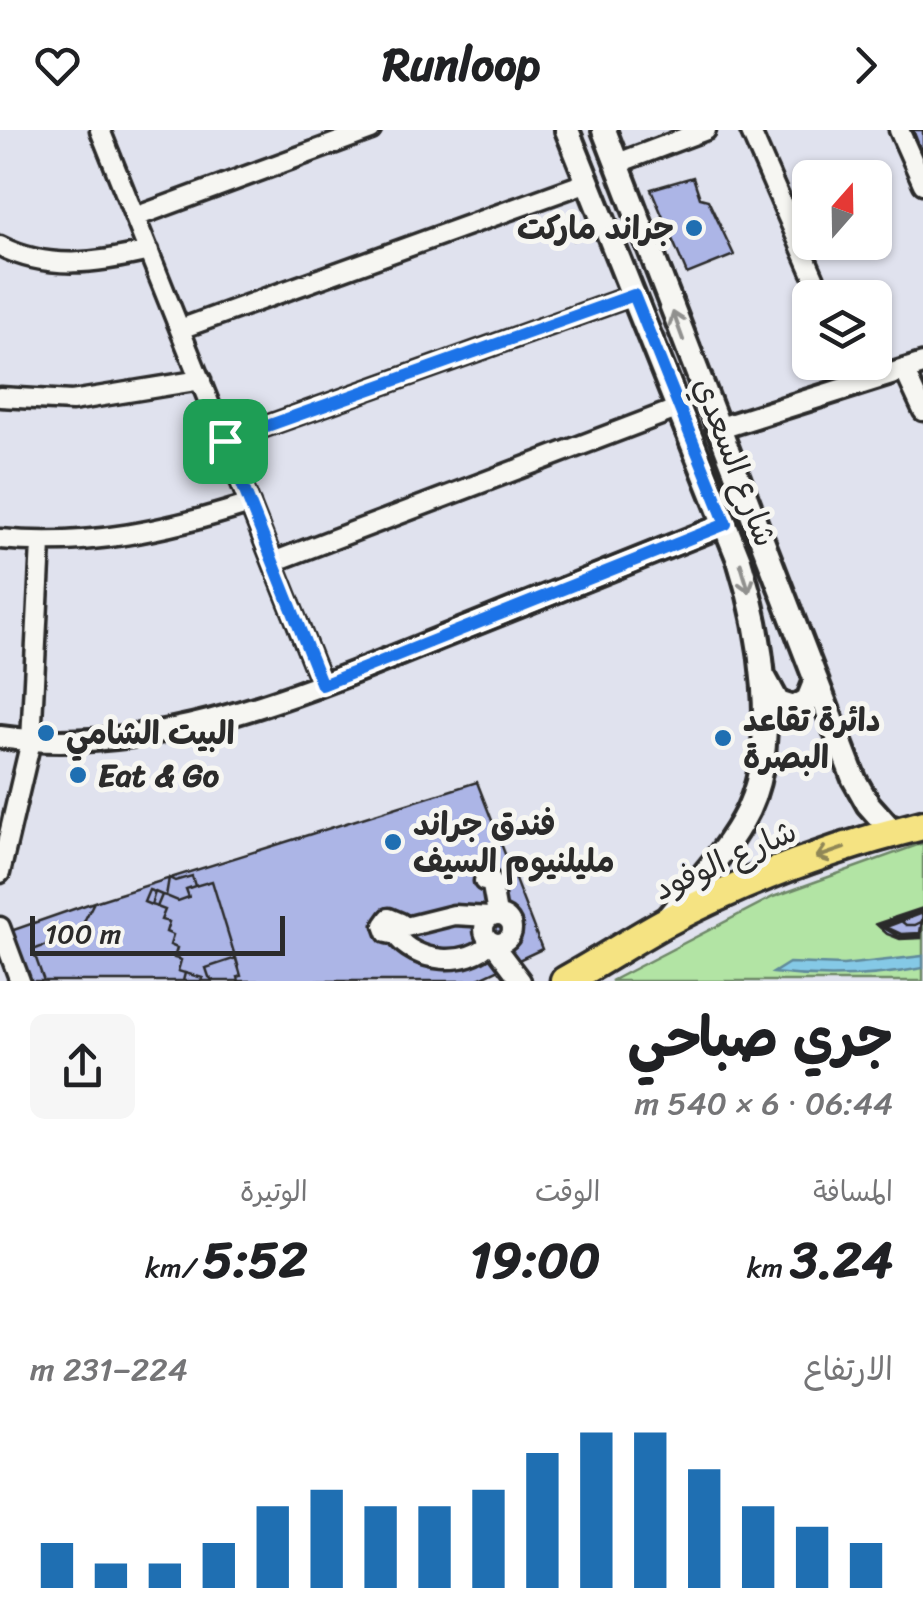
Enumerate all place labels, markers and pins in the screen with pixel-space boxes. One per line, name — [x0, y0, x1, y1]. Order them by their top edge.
place label: جراند ماركت — [517, 200, 674, 257]
marker: جراند ماركت — [683, 217, 705, 239]
pin — [183, 399, 268, 484]
place label: دائرة تقاعد البصرة — [743, 692, 881, 786]
place label: البيت الشامي — [66, 705, 235, 762]
marker: البيت الشامي — [35, 722, 57, 744]
marker: دائرة تقاعد البصرة — [712, 727, 734, 749]
place label: Eat & Go — [98, 747, 220, 804]
marker: Eat & Go — [67, 764, 89, 786]
place label: فندق جراند مليلنيوم السيف — [413, 796, 615, 890]
marker: فندق جراند مليلنيوم السيف — [382, 831, 404, 853]

